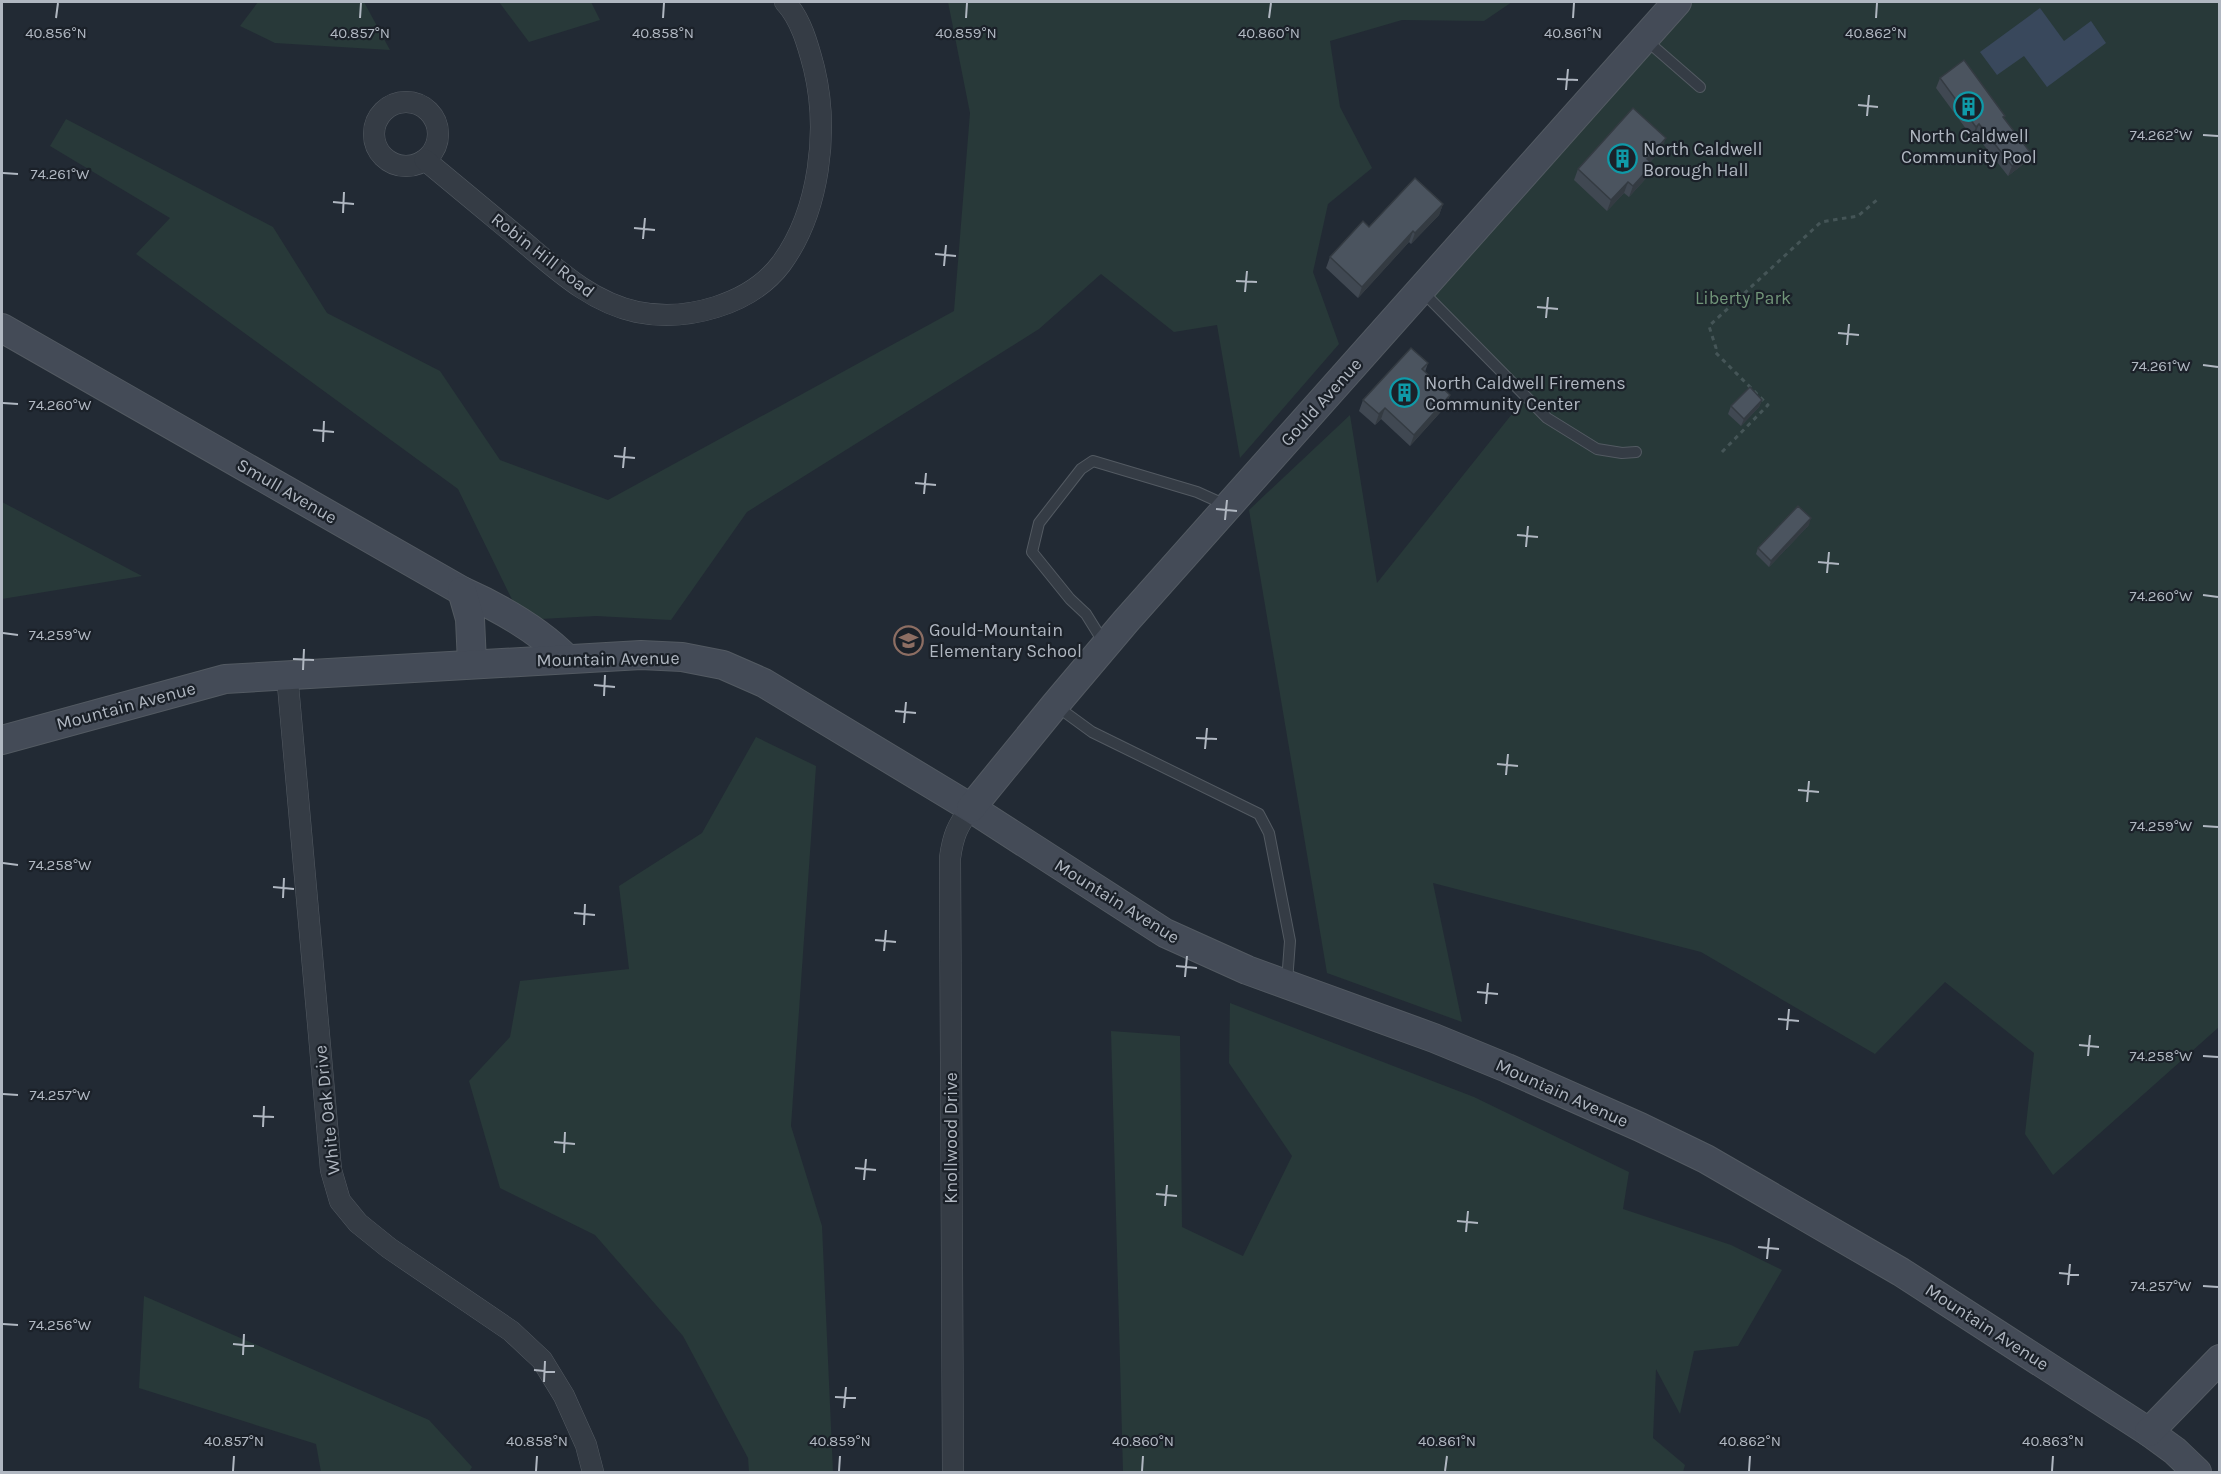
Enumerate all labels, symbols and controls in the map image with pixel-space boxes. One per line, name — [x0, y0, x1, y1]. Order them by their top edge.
text: 40.856°N — [25, 24, 87, 42]
text: 40.857°N — [330, 24, 390, 42]
text: 40.858°N — [632, 24, 694, 42]
text: 40.859°N — [935, 24, 997, 42]
text: 40.860°N — [1238, 24, 1300, 42]
text: 40.861°N — [1544, 24, 1602, 42]
text: 40.862°N — [1845, 24, 1907, 42]
building icon: North Caldwell Community Pool — [1953, 91, 1985, 123]
place label: North Caldwell Community Pool — [1901, 125, 2037, 168]
text: 74.262°W — [2130, 126, 2193, 144]
place label: North Caldwell Borough Hall — [1643, 138, 1763, 181]
building icon: North Caldwell Borough Hall — [1606, 143, 1638, 175]
text: 74.261°W — [31, 165, 90, 183]
street label: Robin Hill Road — [487, 208, 599, 302]
park label: Liberty Park — [1695, 287, 1791, 309]
street label: Gould Avenue — [1276, 353, 1366, 451]
text: 74.261°W — [2132, 357, 2191, 375]
place label: North Caldwell Firemens Community Center — [1425, 372, 1626, 415]
building icon: North Caldwell Firemens Community Center — [1388, 377, 1420, 409]
text: 74.260°W — [29, 396, 92, 414]
street label: Smull Avenue — [233, 453, 341, 529]
text: 74.260°W — [2130, 587, 2193, 605]
place label: Gould-Mountain Elementary School — [929, 619, 1082, 662]
school or university icon: Gould-Mountain Elementary School — [892, 624, 924, 656]
text: 74.259°W — [29, 626, 92, 644]
street label: Mountain Avenue — [536, 647, 680, 671]
street label: Mountain Avenue — [54, 677, 198, 735]
text: 74.259°W — [2130, 817, 2193, 835]
street label: Mountain Avenue — [1050, 854, 1184, 948]
text: 74.258°W — [29, 856, 92, 874]
street label: White Oak Drive — [309, 1044, 345, 1176]
text: 74.258°W — [2130, 1047, 2193, 1065]
street label: Mountain Avenue — [1492, 1054, 1632, 1132]
street label: Knollwood Drive — [940, 1072, 962, 1204]
text: 74.257°W — [30, 1086, 91, 1104]
text: 74.257°W — [2131, 1277, 2192, 1295]
street label: Mountain Avenue — [1921, 1279, 2053, 1375]
text: 74.256°W — [29, 1316, 92, 1334]
text: 40.857°N — [204, 1432, 264, 1450]
text: 40.858°N — [506, 1432, 568, 1450]
text: 40.859°N — [809, 1432, 871, 1450]
text: 40.860°N — [1112, 1432, 1174, 1450]
text: 40.861°N — [1418, 1432, 1476, 1450]
text: 40.862°N — [1719, 1432, 1781, 1450]
text: 40.863°N — [2022, 1432, 2084, 1450]

